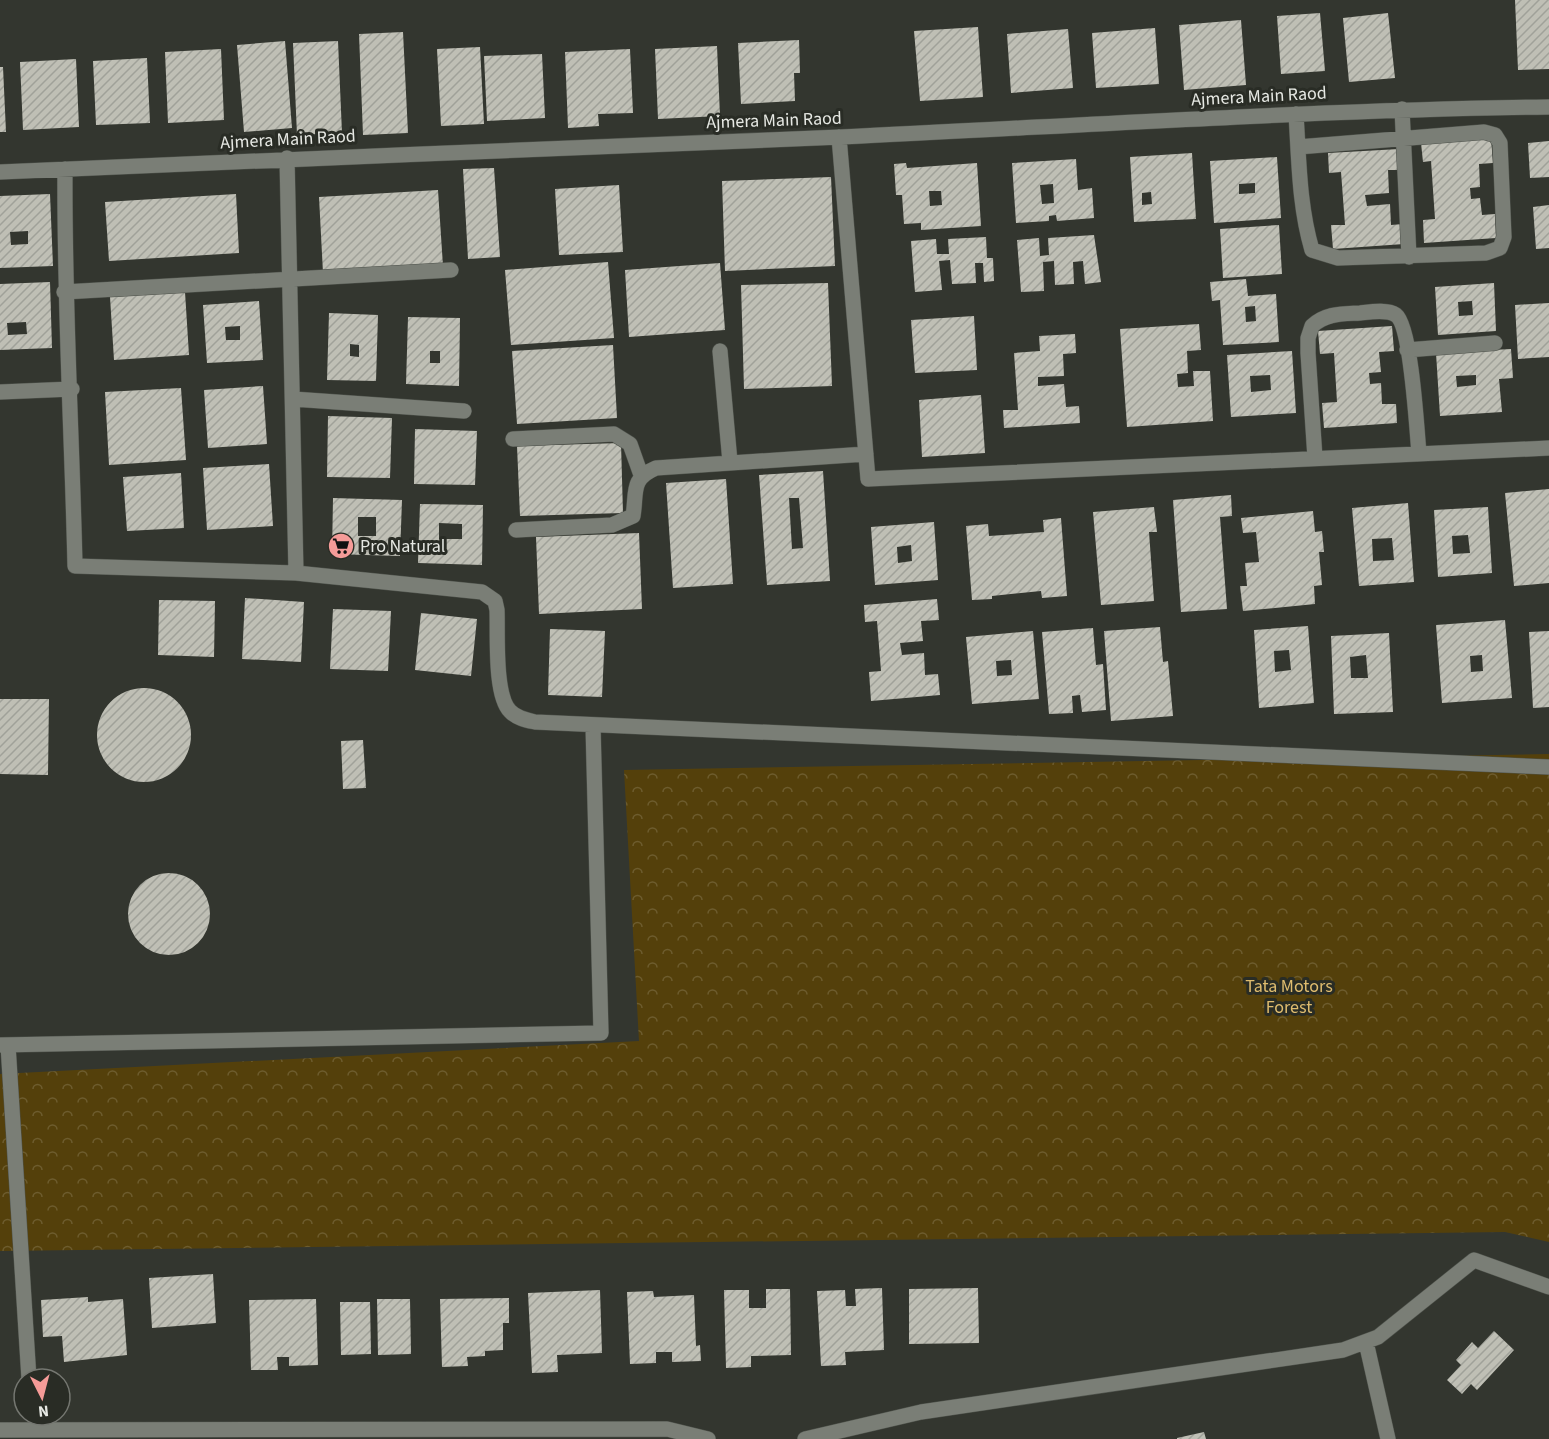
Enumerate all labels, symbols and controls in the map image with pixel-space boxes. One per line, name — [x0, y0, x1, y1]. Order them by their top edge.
street label: Ajmera Main Raod — [1191, 80, 1327, 113]
street label: Ajmera Main Raod — [706, 106, 842, 135]
street label: Ajmera Main Raod — [220, 123, 356, 156]
supermarket icon: Pro Natural — [326, 531, 356, 561]
place label: Pro Natural — [360, 534, 445, 559]
park label: Tata Motors Forest — [1245, 974, 1333, 1020]
north arrow — [12, 1367, 72, 1427]
text: N — [37, 1399, 50, 1422]

